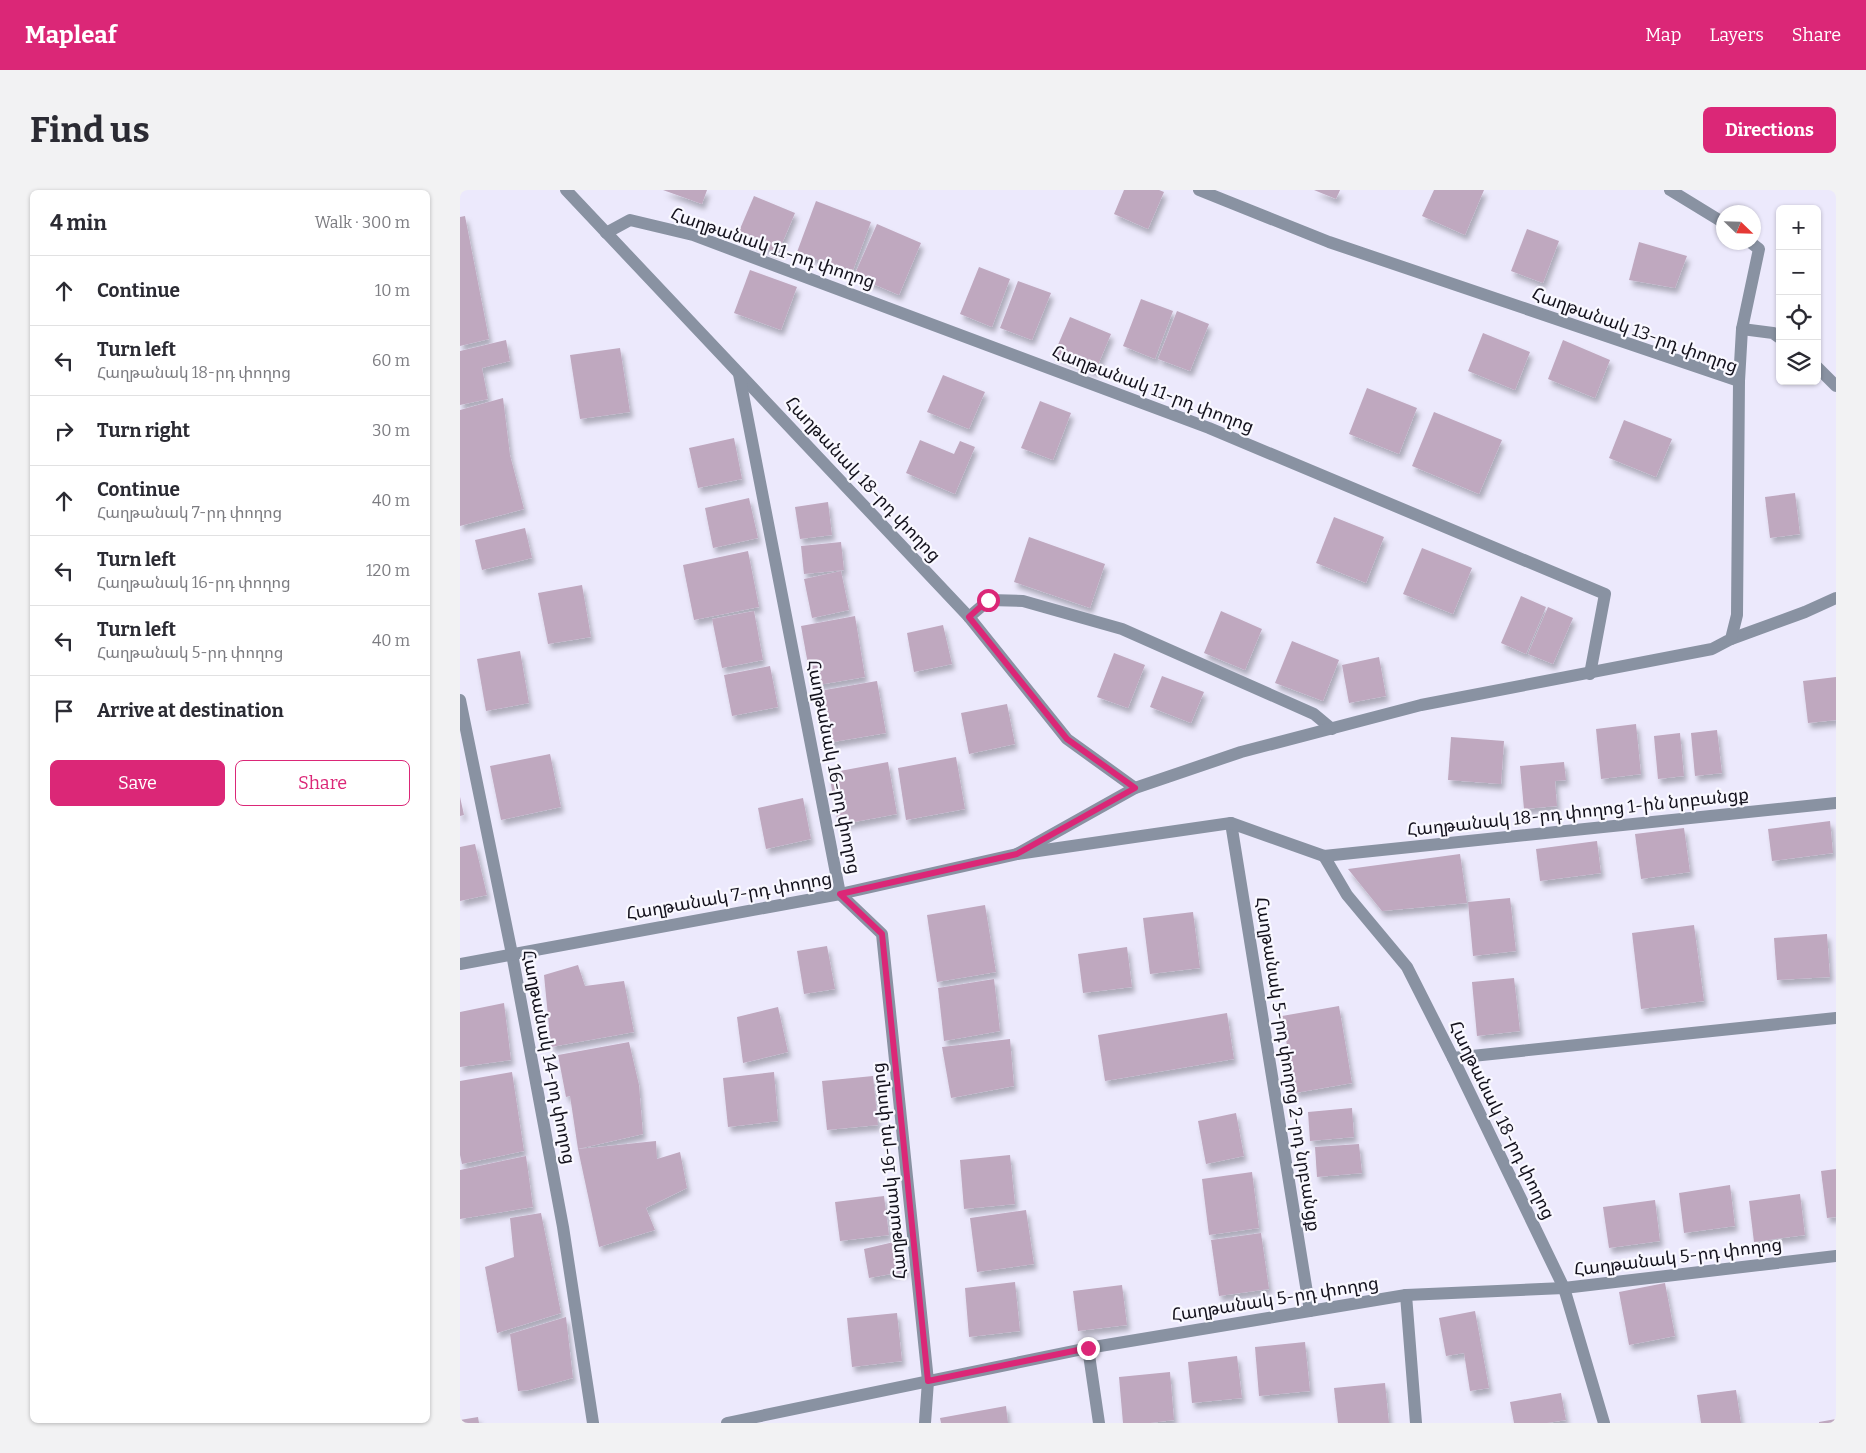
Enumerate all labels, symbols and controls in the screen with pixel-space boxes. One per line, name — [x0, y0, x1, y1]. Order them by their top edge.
text: Mapleaf — [25, 21, 117, 49]
text: Map — [1645, 24, 1681, 46]
text: Layers — [1709, 24, 1764, 46]
text: Share — [1792, 24, 1841, 46]
button: Directions — [1703, 107, 1836, 153]
text: Find us — [30, 109, 150, 151]
street label: Հաղթանակ 11-րդ փողոց — [668, 203, 878, 293]
north arrow — [1716, 205, 1761, 250]
map controls — [1776, 205, 1821, 385]
button: + — [1776, 205, 1821, 250]
text: 4 min — [50, 210, 107, 236]
text: Walk · 300 m — [315, 213, 410, 232]
button: − — [1776, 250, 1821, 295]
icon: ahead — [50, 277, 78, 305]
text: Continue — [97, 279, 180, 302]
text: 10 m — [375, 281, 410, 300]
street label: Հաղթանակ 13-րդ փողոց — [1529, 282, 1741, 378]
button: locate — [1776, 295, 1821, 340]
text: Turn left — [97, 338, 176, 361]
street label: Հաղթանակ 11-րդ փողոց — [1049, 340, 1257, 438]
button: layers — [1776, 340, 1821, 385]
icon: left — [50, 347, 78, 375]
text: 60 m — [372, 351, 410, 370]
text: Հաղթանակ 18-րդ փողոց — [97, 363, 291, 382]
street label: Հաղթանակ 18-րդ փողոց — [781, 392, 945, 566]
icon: right — [50, 417, 78, 445]
text: Turn right — [97, 419, 190, 442]
text: 30 m — [372, 421, 410, 440]
text: Continue — [97, 478, 180, 501]
icon: ahead — [50, 487, 78, 515]
text: 40 m — [372, 491, 410, 510]
text: Հաղթանակ 7-րդ փողոց — [97, 503, 282, 522]
text: Turn left — [97, 548, 176, 571]
icon: left — [50, 557, 78, 585]
text: 120 m — [366, 561, 410, 580]
text: Հաղթանակ 16-րդ փողոց — [97, 573, 291, 592]
route start — [977, 589, 1000, 612]
text: Turn left — [97, 618, 176, 641]
icon: left — [50, 627, 78, 655]
text: 40 m — [372, 631, 410, 650]
text: Հաղթանակ 5-րդ փողոց — [97, 643, 283, 662]
street label: Հաղթանակ 16-րդ փողոց — [802, 658, 866, 876]
icon: arrive — [50, 697, 78, 725]
text: Arrive at destination — [97, 699, 284, 722]
button: Save — [50, 760, 225, 806]
button: Share — [235, 760, 410, 806]
street label: Հաղթանակ 18-րդ փողոց 1-ին նրբանցք — [1406, 783, 1750, 841]
street label: Հաղթանակ 7-րդ փողոց — [625, 867, 833, 925]
street label: Հաղթանակ 5-րդ փողոց 2-րդ նրբանցք — [1251, 895, 1325, 1233]
street label: Հաղթանակ 14-րդ փողոց — [517, 948, 581, 1166]
street label: Հաղթանակ 18-րդ փողոց — [1444, 1017, 1560, 1223]
street label: Հաղթանակ 16-րդ փողոց — [867, 1062, 911, 1280]
street label: Հաղթանակ 5-րդ փողոց — [1573, 1233, 1783, 1281]
street label: Հաղթանակ 5-րդ փողոց — [1170, 1272, 1380, 1326]
route end — [1077, 1337, 1100, 1360]

